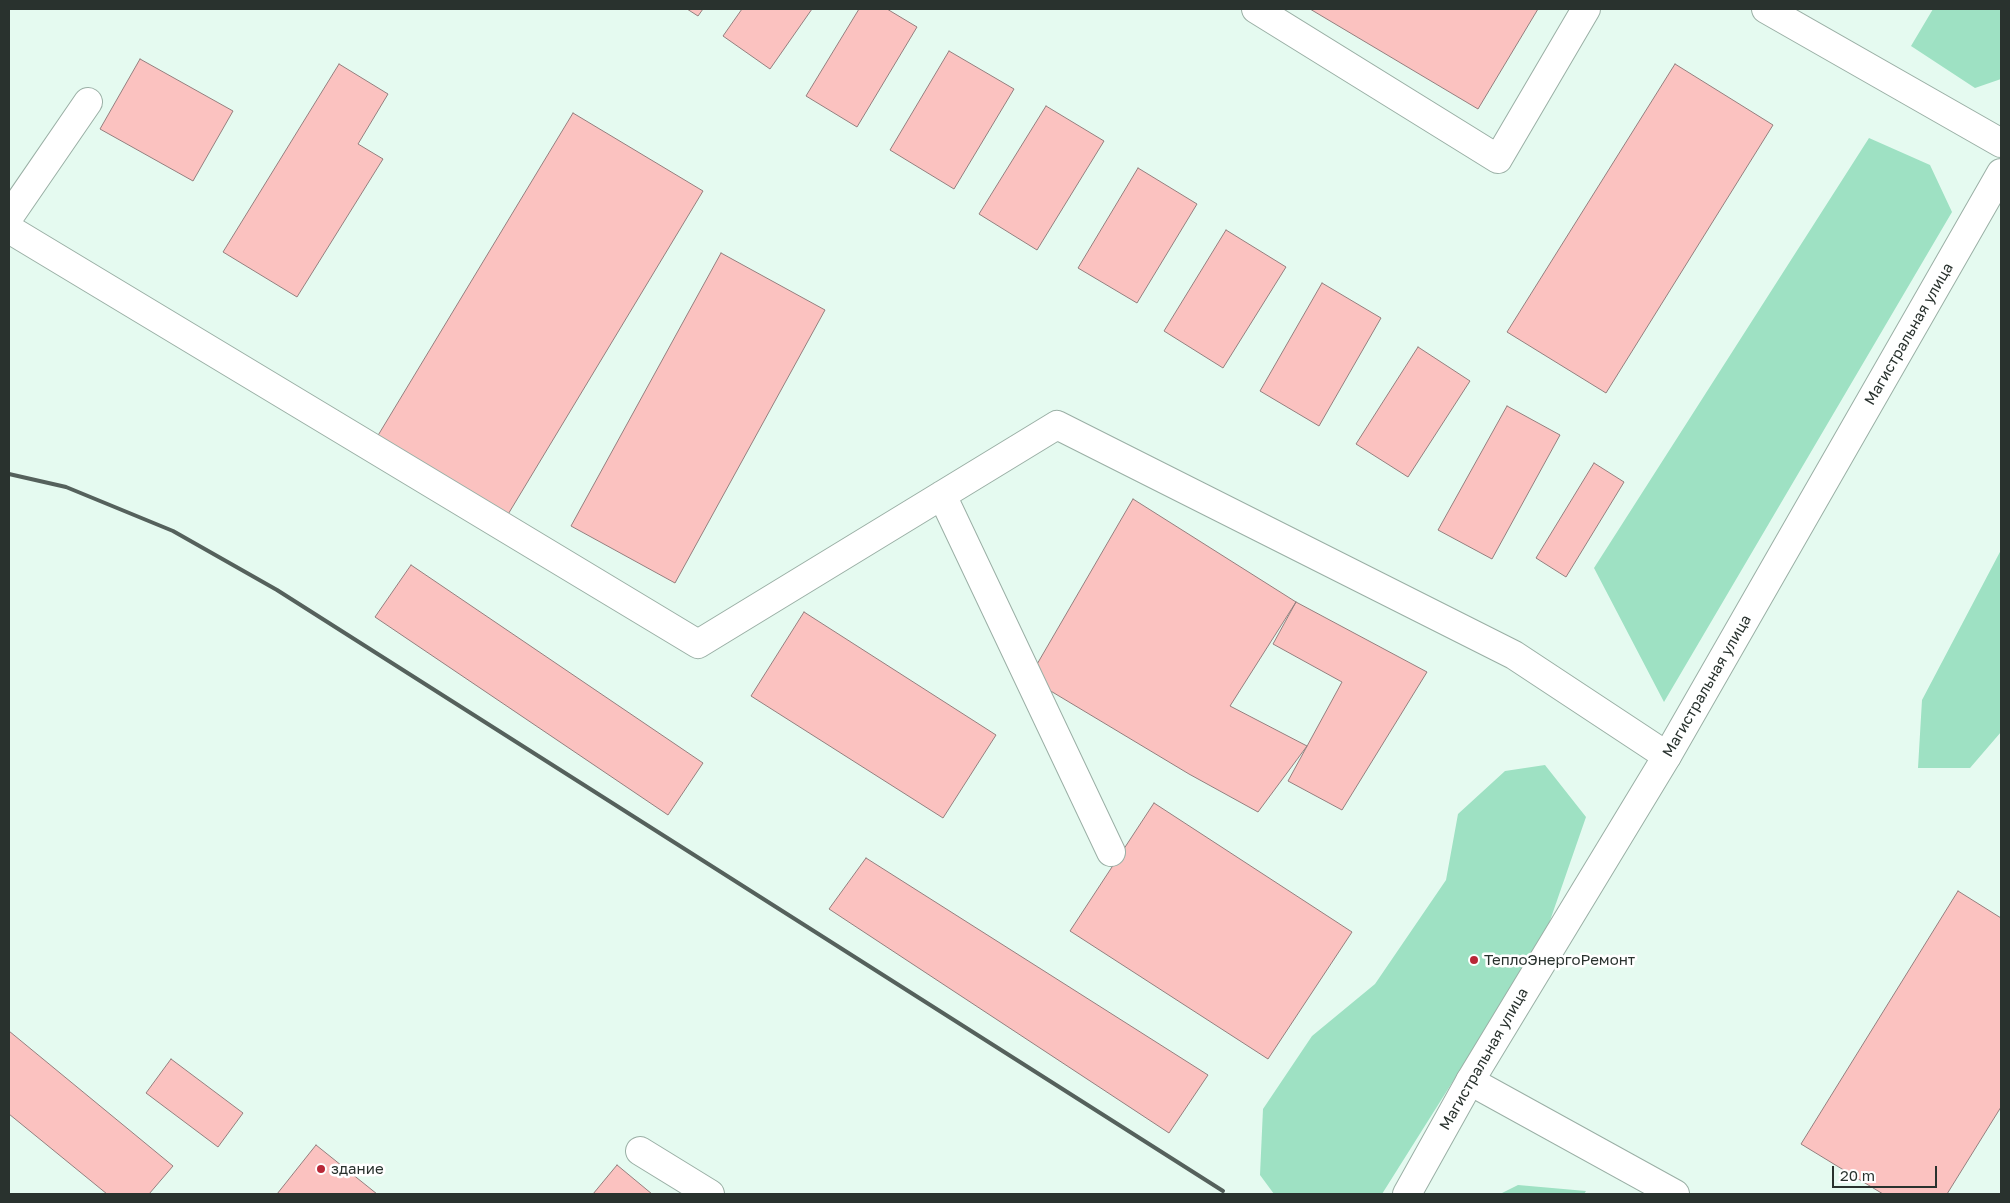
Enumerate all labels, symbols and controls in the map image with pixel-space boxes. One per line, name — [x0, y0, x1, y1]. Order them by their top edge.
street label: Магистральная улица — [1861, 260, 1957, 408]
street label: Магистральная улица — [1659, 612, 1755, 760]
place label: ТеплоЭнергоРемонт — [1484, 951, 1635, 969]
marker: ТеплоЭнергоРемонт — [1468, 954, 1480, 966]
street label: Магистральная улица — [1436, 985, 1532, 1133]
scale bar — [1835, 1156, 1940, 1188]
place label: здание — [331, 1160, 384, 1178]
marker: здание — [315, 1163, 327, 1175]
text: 20 m — [1840, 1166, 1875, 1184]

